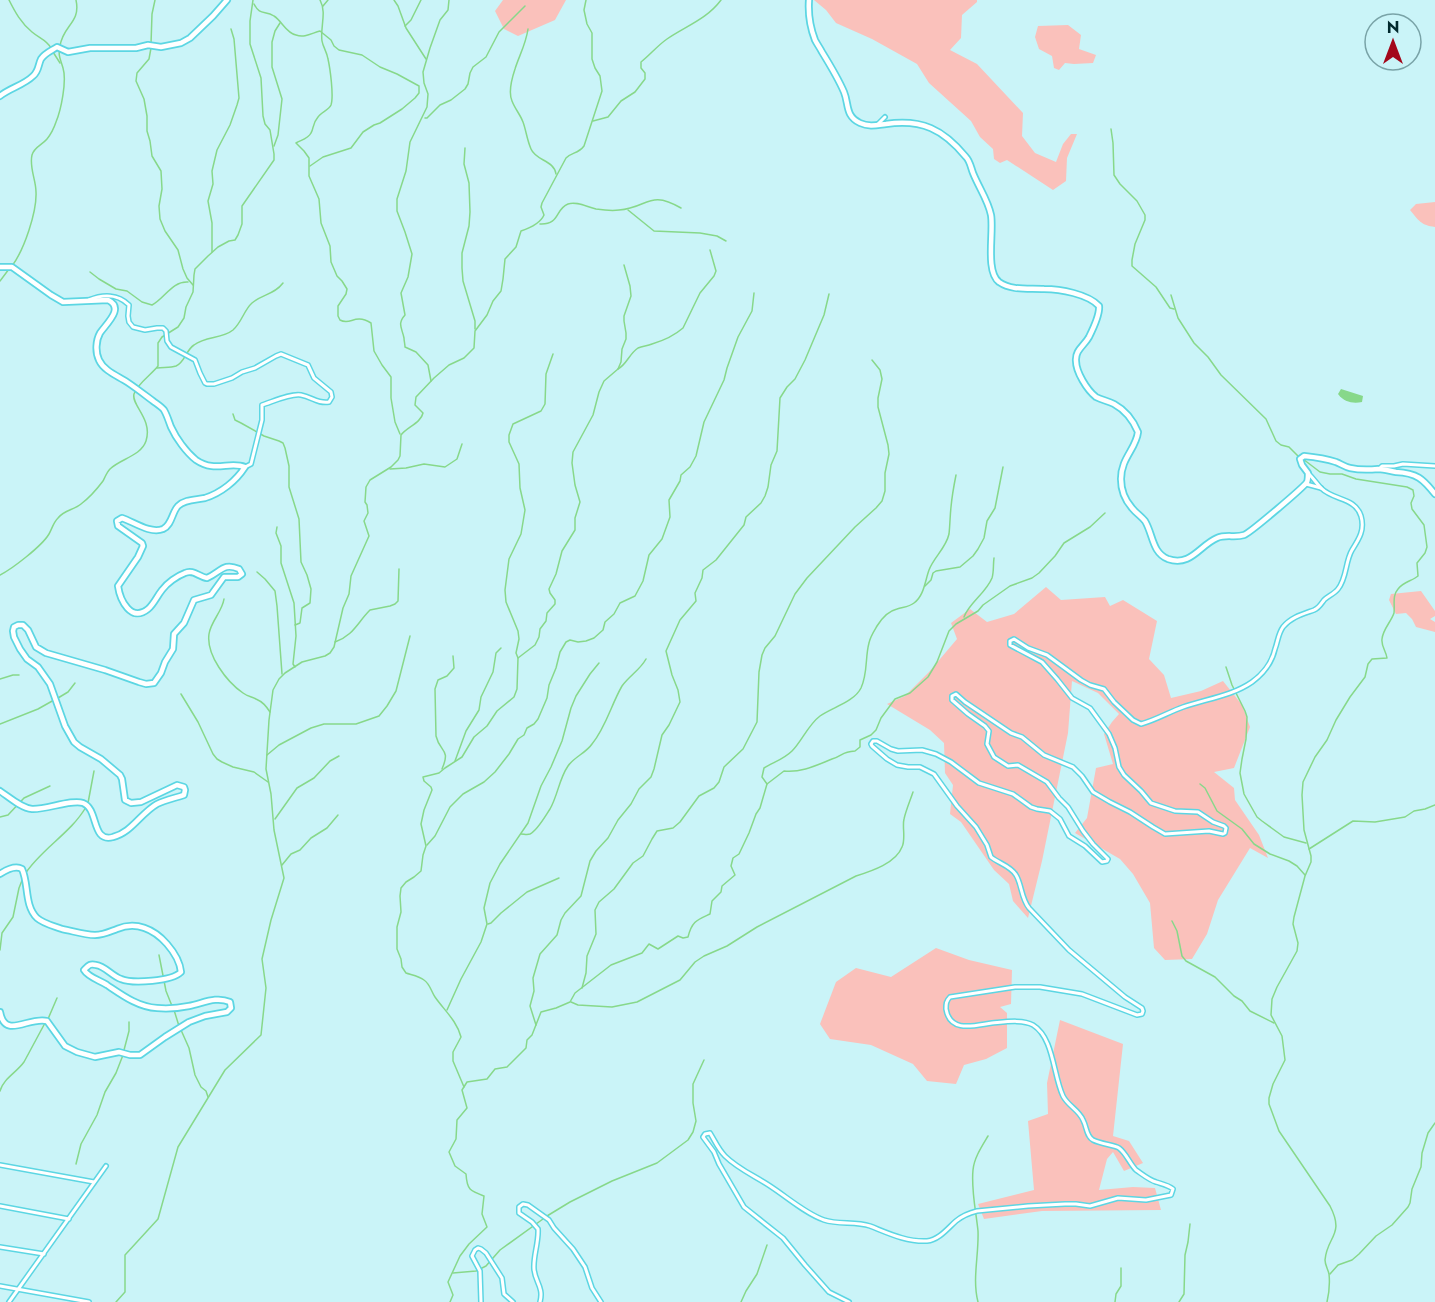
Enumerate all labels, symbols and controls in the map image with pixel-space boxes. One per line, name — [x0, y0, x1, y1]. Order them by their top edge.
north arrow — [1363, 12, 1423, 72]
text: N — [1387, 16, 1399, 39]

